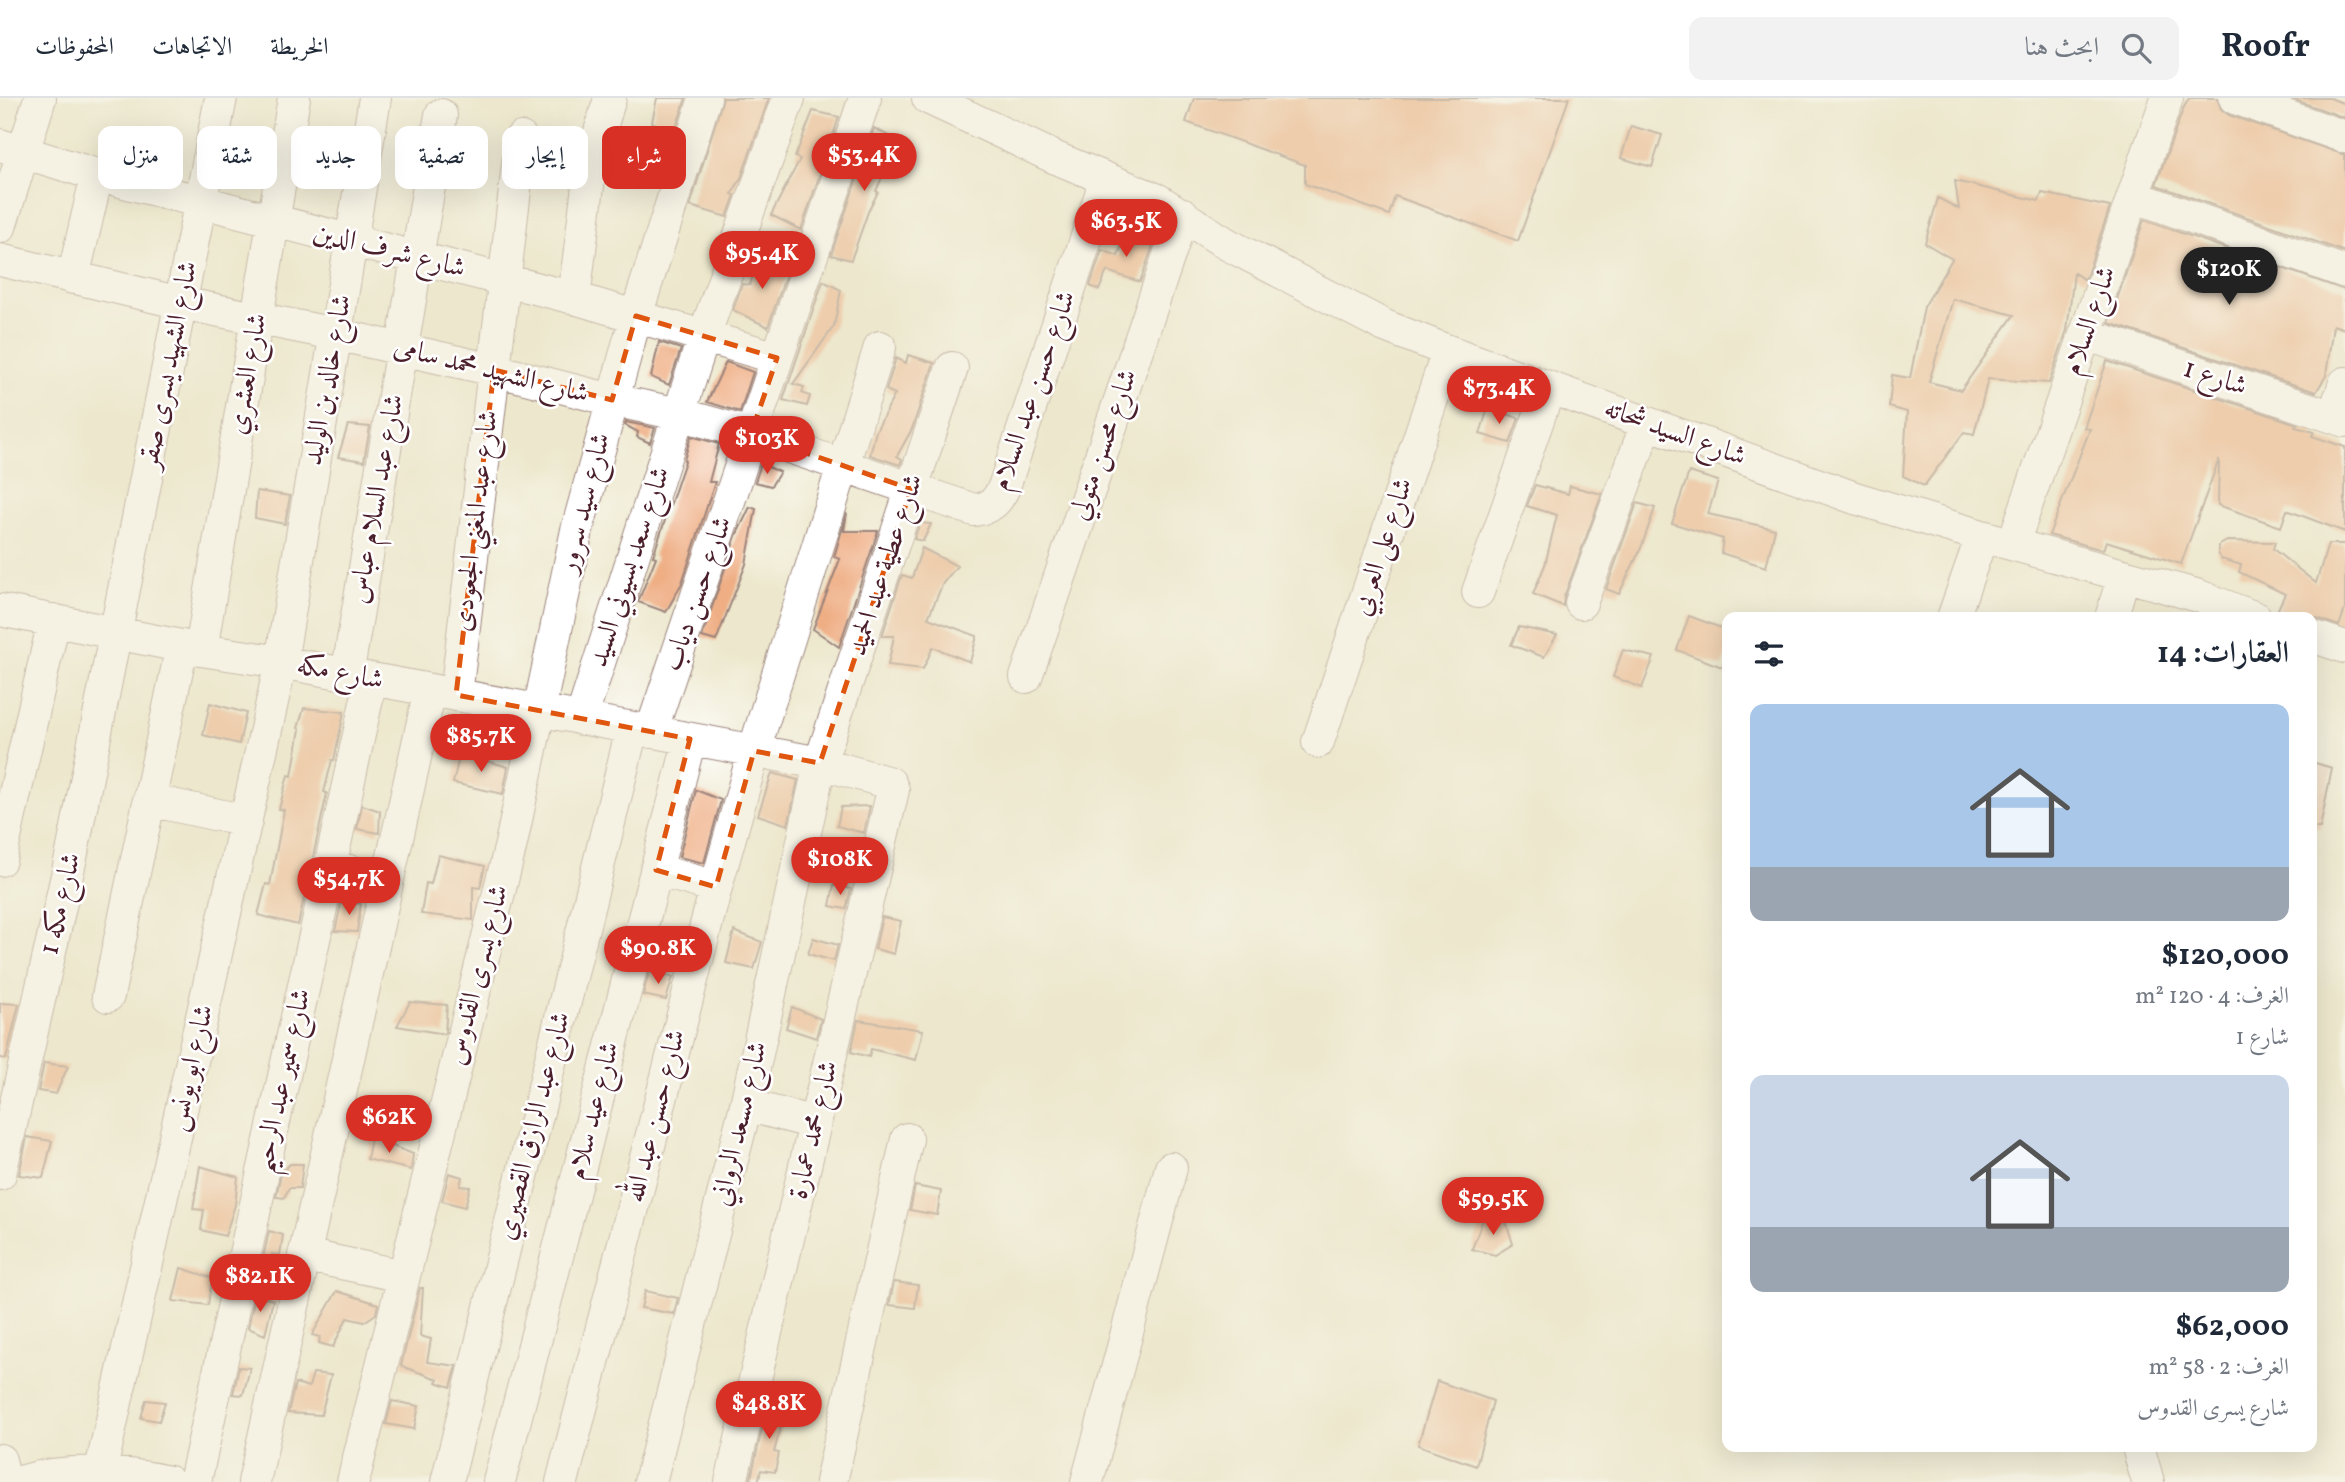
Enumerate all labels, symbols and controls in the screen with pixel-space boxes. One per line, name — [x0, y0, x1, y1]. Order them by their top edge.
search box — [1689, 17, 2179, 80]
text: Roofr — [2221, 25, 2310, 71]
icon: search — [2117, 29, 2155, 67]
text: ابحث هنا — [2025, 30, 2099, 66]
text: المحفوظات — [35, 31, 114, 65]
text: الاتجاهات — [152, 31, 232, 65]
text: الخريطة — [270, 31, 329, 65]
chip: منزل — [98, 126, 183, 189]
chip: شقة — [197, 126, 277, 189]
chip: جديد — [291, 126, 381, 189]
chip: تصفية — [395, 126, 488, 189]
chip: إيجار — [502, 126, 588, 189]
chip: شراء — [602, 126, 686, 189]
pin: $53.4K — [807, 134, 921, 193]
text: $53.4K — [828, 140, 900, 172]
pin: $63.5K — [1069, 200, 1183, 259]
text: $63.5K — [1090, 206, 1162, 238]
street label: شارع شرف الدين — [308, 213, 469, 291]
pin: $95.4K — [705, 232, 819, 291]
text: $95.4K — [725, 238, 799, 270]
pin: $120K — [2180, 248, 2278, 307]
text: $120K — [2197, 254, 2261, 286]
street label: شارع الشهيد يسرى صقر — [129, 258, 210, 476]
street label: شارع السلام — [2053, 261, 2130, 382]
street label: شارع حسن عبد السلام — [982, 286, 1089, 497]
street label: شارع خالد بن الوليد — [294, 291, 364, 469]
street label: شارع العشري — [218, 310, 280, 438]
street label: شارع الشهيد محمد سامى — [389, 328, 593, 416]
street label: شارع 1 — [2177, 349, 2252, 409]
street label: شارع محسن متولي — [1060, 364, 1150, 526]
pin: $73.4K — [1442, 366, 1556, 426]
text: $73.4K — [1463, 373, 1535, 405]
street label: شارع السيد شحاته — [1598, 389, 1752, 479]
street label: شارع عبد السلام عباس — [339, 391, 418, 607]
street label: شارع عبد المغني الجعودى — [443, 408, 514, 635]
pin: $103K — [718, 416, 816, 476]
text: $103K — [735, 423, 799, 455]
street label: شارع سيد سرور — [548, 429, 623, 581]
street label: شارع سعد بسيوني السيد — [579, 462, 683, 673]
street label: شارع عطية عبد الحميد — [838, 469, 936, 662]
street label: شارع على العربي — [1342, 473, 1426, 622]
street label: شارع حسن دياب — [653, 511, 745, 677]
text: العقارات: 14 — [2157, 633, 2289, 675]
icon: filters — [1750, 635, 1788, 673]
street label: شارع مكه — [293, 646, 387, 702]
pin: $85.7K — [424, 714, 538, 774]
text: $85.7K — [446, 721, 516, 753]
icon: home — [1957, 750, 2083, 876]
pin: $108K — [791, 838, 889, 897]
text: $108K — [807, 844, 873, 876]
street label: شارع مكه 1 — [30, 849, 94, 959]
pin: $54.7K — [292, 858, 406, 917]
text: $54.7K — [313, 864, 385, 896]
street label: شارع يسرى القدوس — [437, 881, 521, 1070]
pin: $90.8K — [601, 926, 715, 986]
text: $90.8K — [620, 933, 696, 965]
text: $120,000 — [2162, 935, 2289, 977]
text: الغرف: 4 · 120 m² — [2135, 981, 2289, 1013]
street label: شارع سمير عبد الرحيم — [244, 985, 327, 1178]
street label: شارع ابو يونس — [158, 1001, 226, 1136]
street label: شارع عبد الرازق القصيري — [487, 1008, 583, 1245]
text: شارع 1 — [2236, 1022, 2289, 1054]
street label: شارع حسن عبد الله — [612, 1024, 698, 1207]
street label: شارع عيد سلام — [558, 1038, 633, 1185]
street label: شارع مسعد الرواني — [702, 1038, 780, 1211]
street label: شارع محمد عمارة — [779, 1057, 851, 1204]
pin: $62K — [348, 1096, 430, 1155]
text: $62K — [362, 1102, 416, 1134]
icon: home — [1957, 1121, 2083, 1247]
pin: $59.5K — [1436, 1178, 1550, 1237]
text: $59.5K — [1458, 1184, 1528, 1216]
pin: $82.1K — [203, 1254, 317, 1314]
text: $82.1K — [225, 1261, 295, 1293]
text: $62,000 — [2176, 1306, 2289, 1348]
text: الغرف: 2 · 58 m² — [2149, 1352, 2289, 1384]
pin: $48.8K — [712, 1382, 826, 1441]
text: $48.8K — [732, 1388, 806, 1420]
text: شارع يسرى القدوس — [2137, 1393, 2289, 1425]

